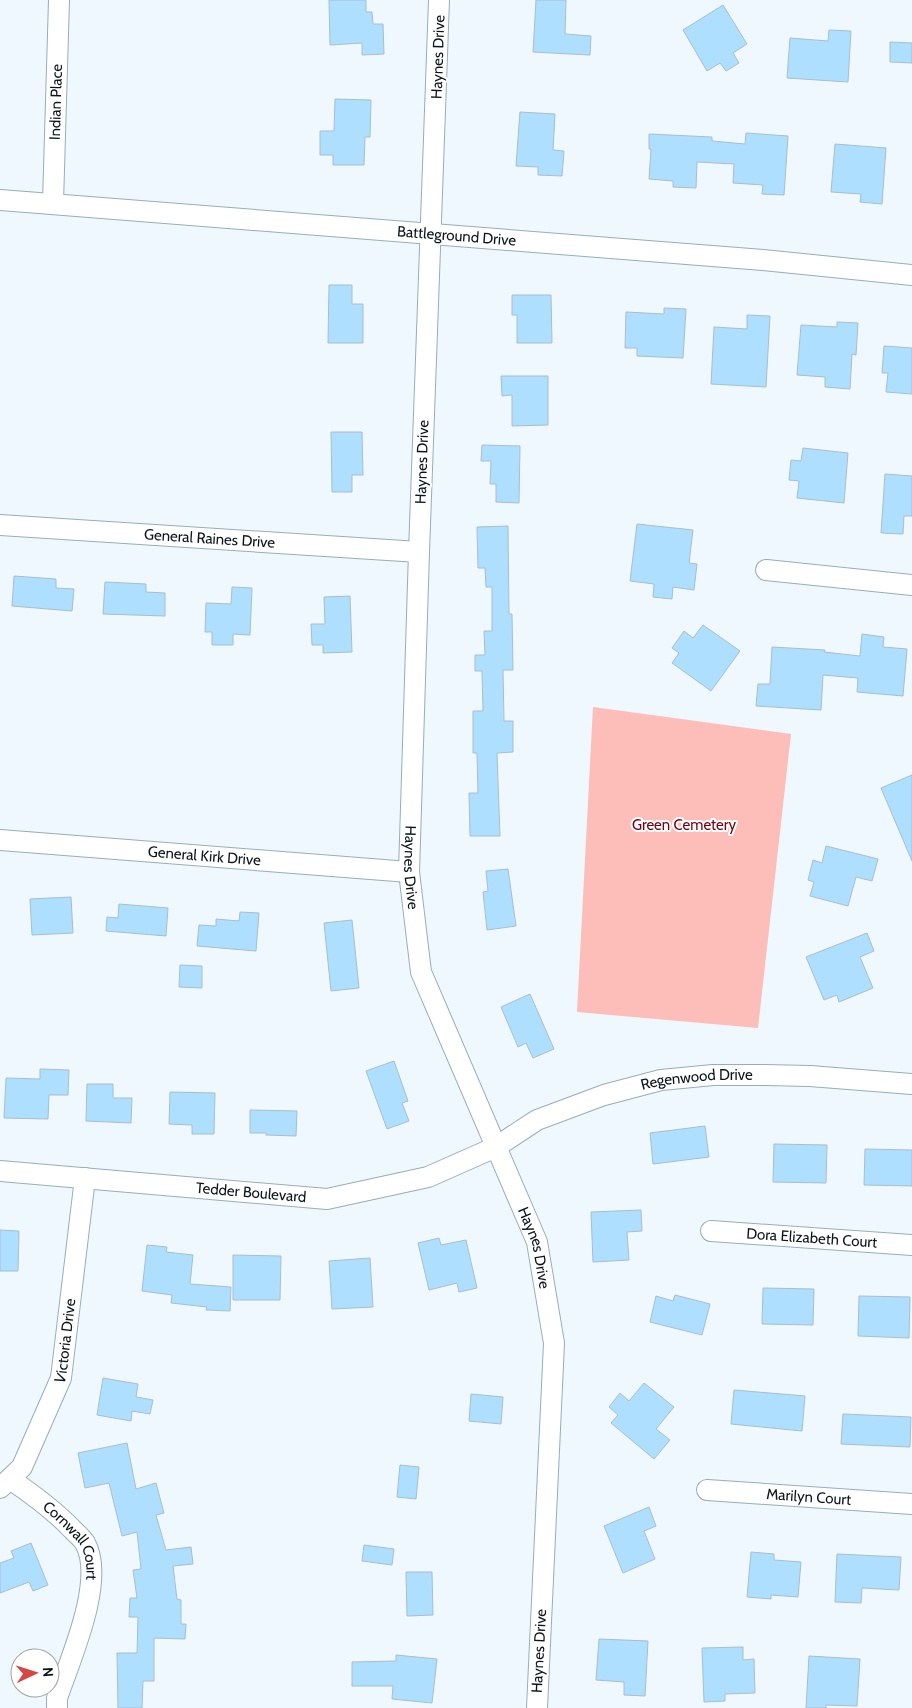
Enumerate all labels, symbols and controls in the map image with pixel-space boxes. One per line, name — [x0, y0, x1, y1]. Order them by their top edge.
street label: Haynes Drive — [428, 14, 448, 99]
street label: Indian Place — [46, 63, 66, 140]
street label: Battleground Drive — [396, 222, 517, 250]
street label: Haynes Drive — [412, 419, 432, 504]
street label: General Raines Drive — [143, 525, 276, 552]
park label: Green Cemetery — [632, 816, 737, 834]
street label: Haynes Drive — [400, 825, 422, 911]
street label: General Kirk Drive — [147, 843, 262, 869]
street label: Regenwood Drive — [639, 1066, 753, 1094]
street label: Tedder Boulevard — [195, 1179, 307, 1206]
street label: Haynes Drive — [514, 1204, 554, 1290]
street label: Dora Elizabeth Court — [746, 1224, 878, 1252]
street label: Victoria Drive — [51, 1297, 80, 1386]
street label: Marilyn Court — [766, 1485, 852, 1509]
street label: Cornwall Court — [39, 1497, 100, 1580]
street label: Haynes Drive — [528, 1608, 550, 1694]
north arrow — [10, 1648, 60, 1698]
text: N — [39, 1667, 57, 1678]

